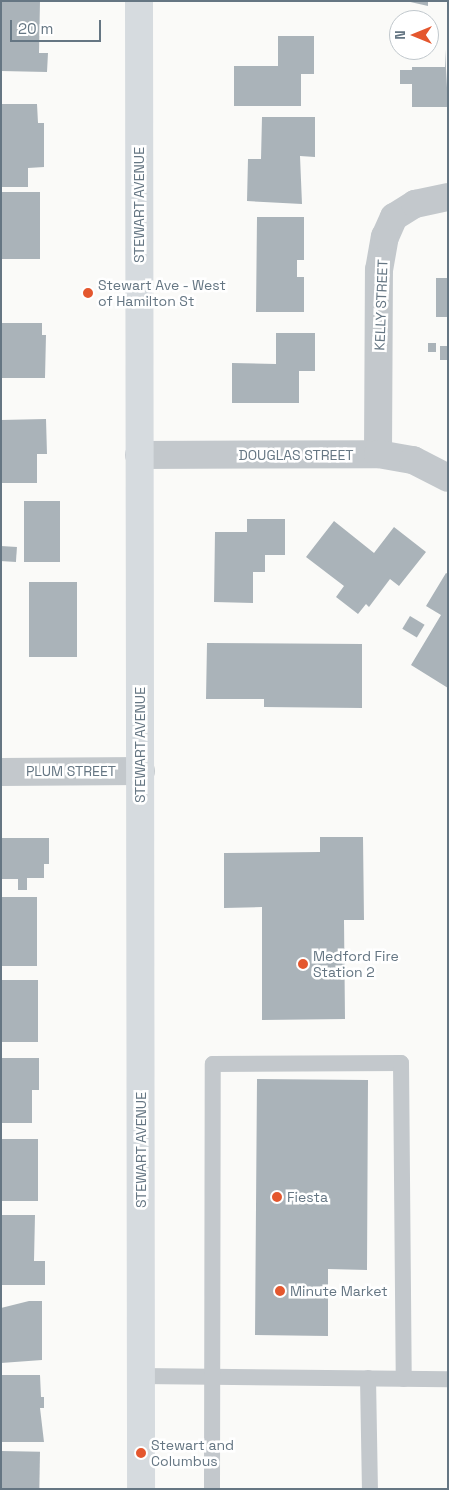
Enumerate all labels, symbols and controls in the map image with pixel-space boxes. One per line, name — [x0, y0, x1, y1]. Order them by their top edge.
scale bar — [12, 10, 104, 42]
north arrow — [389, 10, 439, 60]
text: 20 m — [18, 19, 53, 38]
text: N — [391, 30, 409, 40]
street label: STEWART AVENUE — [131, 147, 147, 263]
street label: KELLY STREET — [371, 259, 391, 351]
place label: Stewart Ave - West of Hamilton St — [98, 277, 227, 310]
marker: Stewart Ave - West of Hamilton St — [82, 287, 94, 299]
street label: DOUGLAS STREET — [238, 447, 354, 463]
street label: STEWART AVENUE — [132, 687, 148, 803]
street label: PLUM STREET — [26, 763, 116, 779]
place label: Medford Fire Station 2 — [313, 948, 399, 980]
marker: Medford Fire Station 2 — [297, 958, 309, 970]
street label: STEWART AVENUE — [133, 1092, 149, 1208]
place label: Fiesta — [287, 1189, 328, 1205]
marker: Fiesta — [271, 1191, 283, 1203]
place label: Minute Market — [290, 1283, 388, 1299]
marker: Minute Market — [274, 1285, 286, 1297]
place label: Stewart and Columbus — [151, 1437, 234, 1470]
marker: Stewart and Columbus — [135, 1447, 147, 1459]

